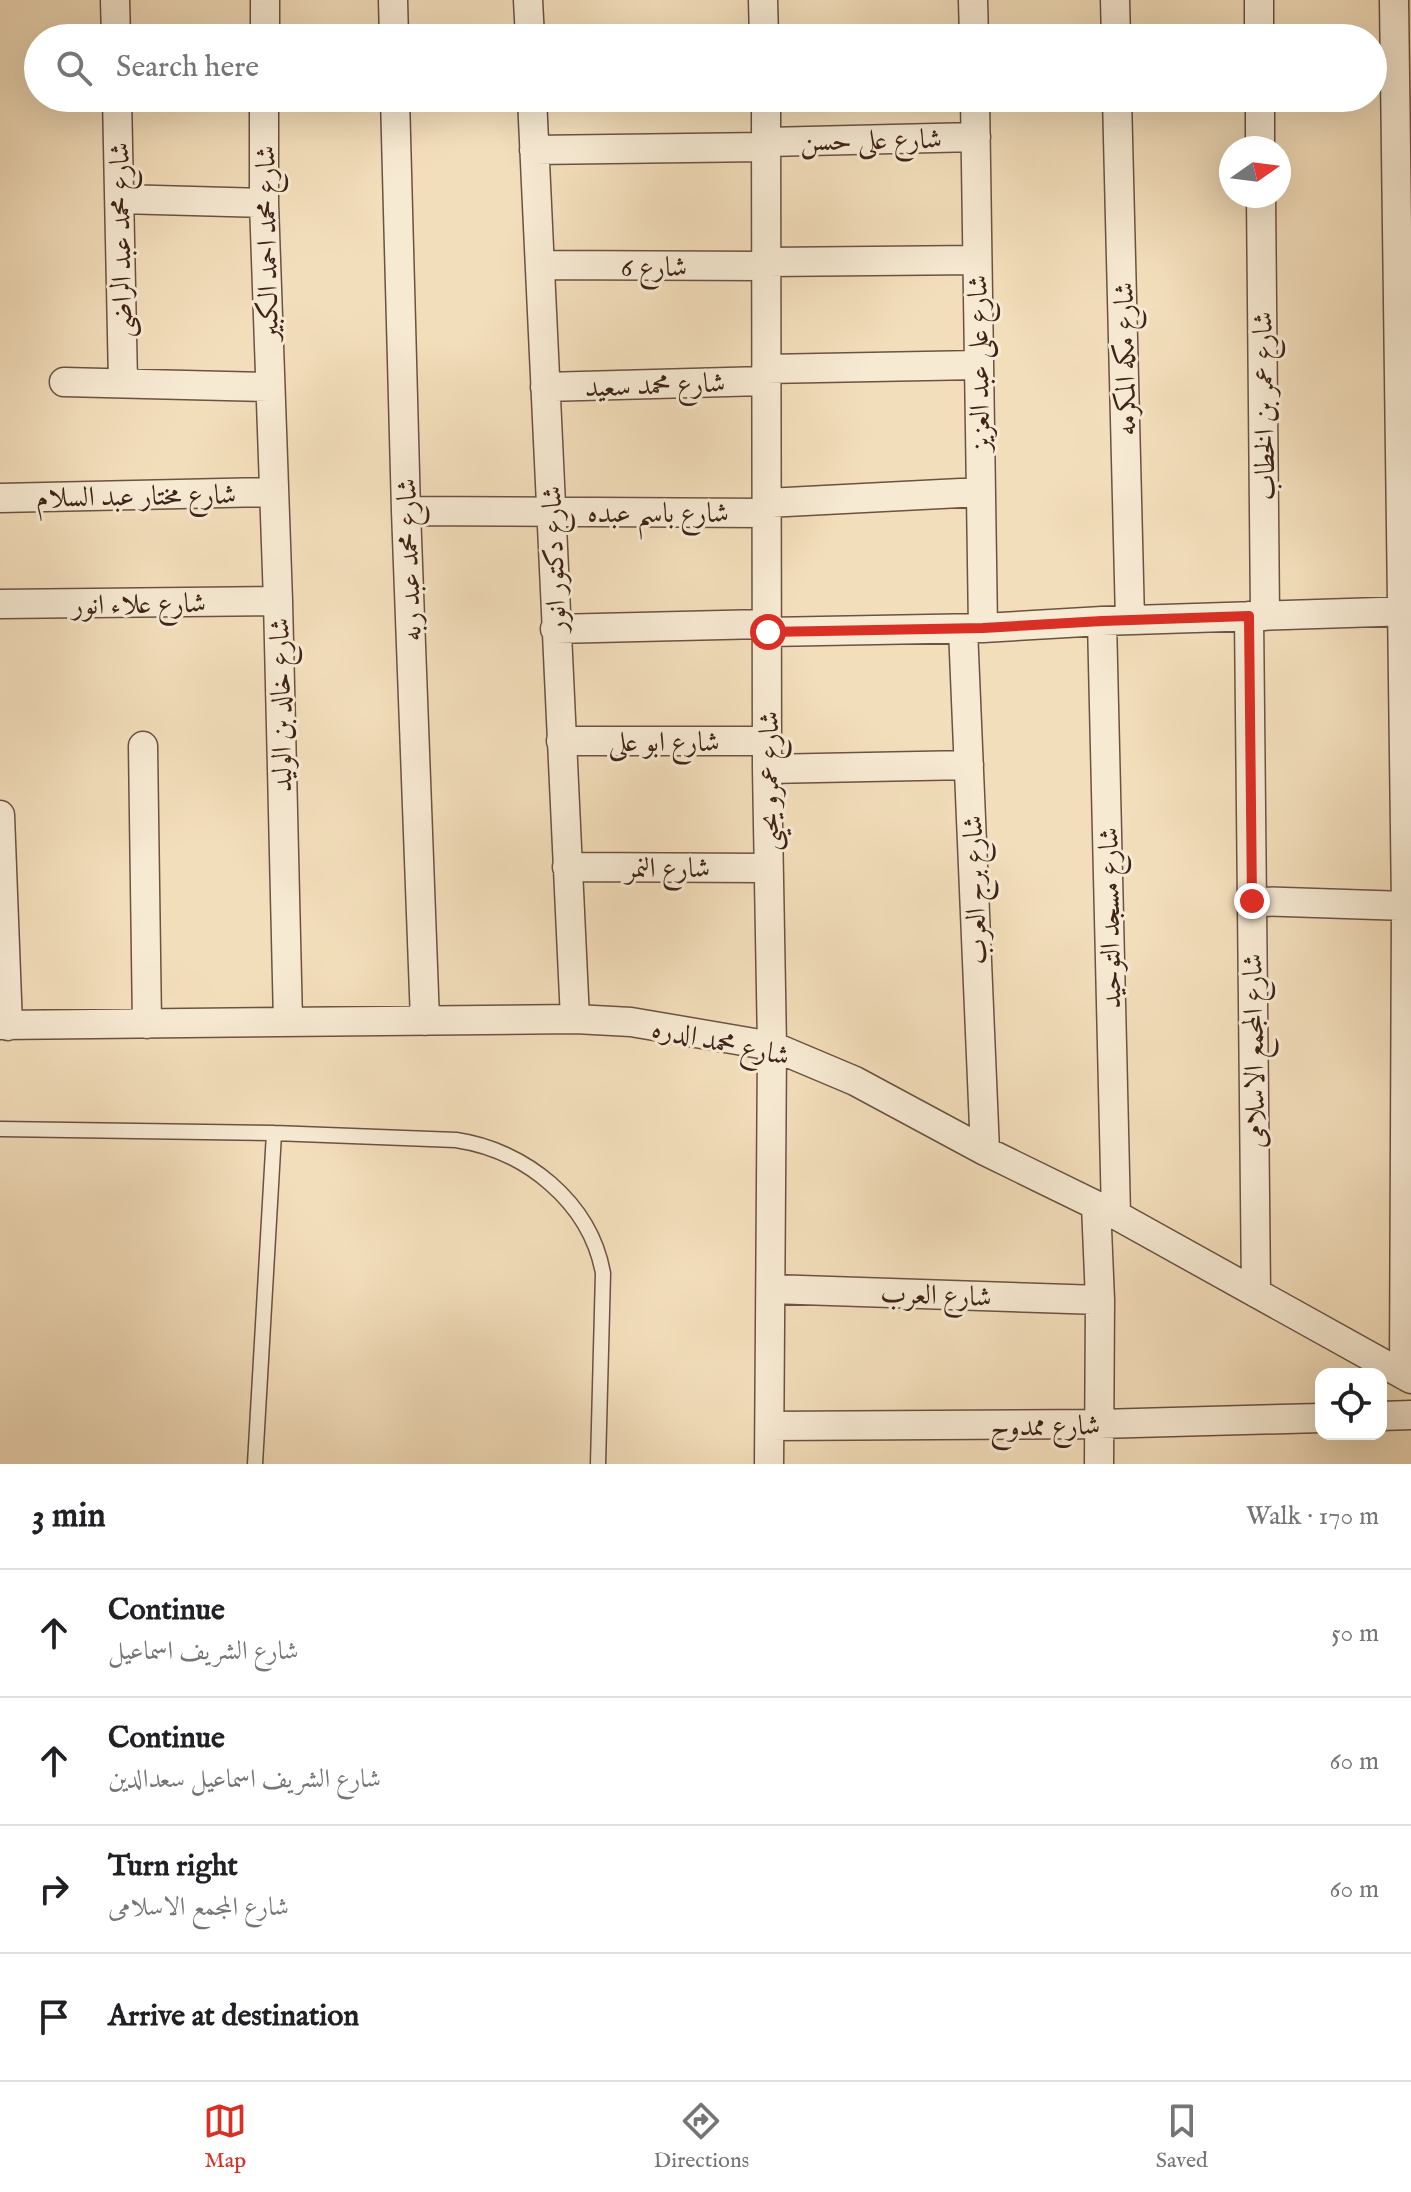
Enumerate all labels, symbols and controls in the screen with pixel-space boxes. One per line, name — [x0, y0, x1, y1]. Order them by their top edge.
search box — [24, 24, 1387, 112]
icon: search — [52, 46, 96, 90]
text: Search here — [116, 49, 259, 87]
street label: شارع على حسن — [800, 123, 942, 164]
north arrow — [1219, 136, 1291, 208]
street label: شارع محمد عبد الراضى — [103, 142, 146, 338]
street label: شارع محمد احمد الكبير — [249, 145, 292, 344]
street label: شارع 6 — [621, 251, 687, 290]
street label: شارع على عبد العزيز — [961, 274, 1004, 454]
street label: شارع مكه المكرمه — [1108, 282, 1149, 436]
street label: شارع عمر بن الخطاب — [1246, 311, 1289, 501]
street label: شارع محمد سعيد — [584, 367, 726, 410]
street label: شارع مختار عبد السلام — [35, 478, 237, 522]
street label: شارع محمد عبد ربه — [390, 478, 435, 642]
street label: شارع دكتور انور — [535, 485, 580, 636]
street label: شارع باسم عبده — [587, 497, 729, 540]
street label: شارع علاء انور — [69, 587, 206, 628]
route start — [750, 614, 786, 650]
street label: شارع خالد بن الوليد — [263, 617, 306, 792]
street label: شارع عمرو يحيى — [753, 711, 792, 851]
street label: شارع ابو على — [608, 726, 720, 765]
street label: شارع برج العرب — [956, 814, 1003, 965]
street label: شارع مسجد التوحيد — [1092, 827, 1135, 1009]
street label: شارع النمر — [623, 852, 710, 891]
route end — [1234, 883, 1270, 919]
street label: شارع المجمع الاسلامى — [1236, 953, 1281, 1149]
street label: شارع محمد الدره — [648, 1012, 792, 1079]
street label: شارع العرب — [879, 1277, 992, 1320]
map controls — [1315, 1368, 1387, 1440]
button: locate — [1315, 1368, 1387, 1440]
street label: شارع ممدوح — [990, 1409, 1101, 1452]
text: 3 min — [32, 1495, 106, 1538]
text: Walk · 170 m — [1246, 1500, 1379, 1533]
text: Continue — [108, 1592, 225, 1630]
icon: ahead — [32, 1611, 76, 1655]
text: 50 m — [1331, 1617, 1379, 1650]
text: شارع الشريف اسماعيل — [108, 1635, 298, 1668]
text: Continue — [108, 1720, 225, 1758]
icon: ahead — [32, 1739, 76, 1783]
text: 60 m — [1330, 1745, 1379, 1778]
text: شارع الشريف اسماعيل سعدالدين — [108, 1763, 381, 1796]
text: Turn right — [108, 1848, 238, 1886]
icon: right — [32, 1867, 76, 1911]
text: 60 m — [1330, 1873, 1379, 1906]
text: شارع المجمع الاسلامى — [108, 1891, 289, 1924]
icon: arrive — [32, 1995, 76, 2039]
text: Arrive at destination — [108, 1998, 359, 2036]
tab: Map — [203, 2099, 247, 2175]
tab: Directions — [654, 2099, 749, 2175]
tab: Saved — [1156, 2099, 1208, 2175]

